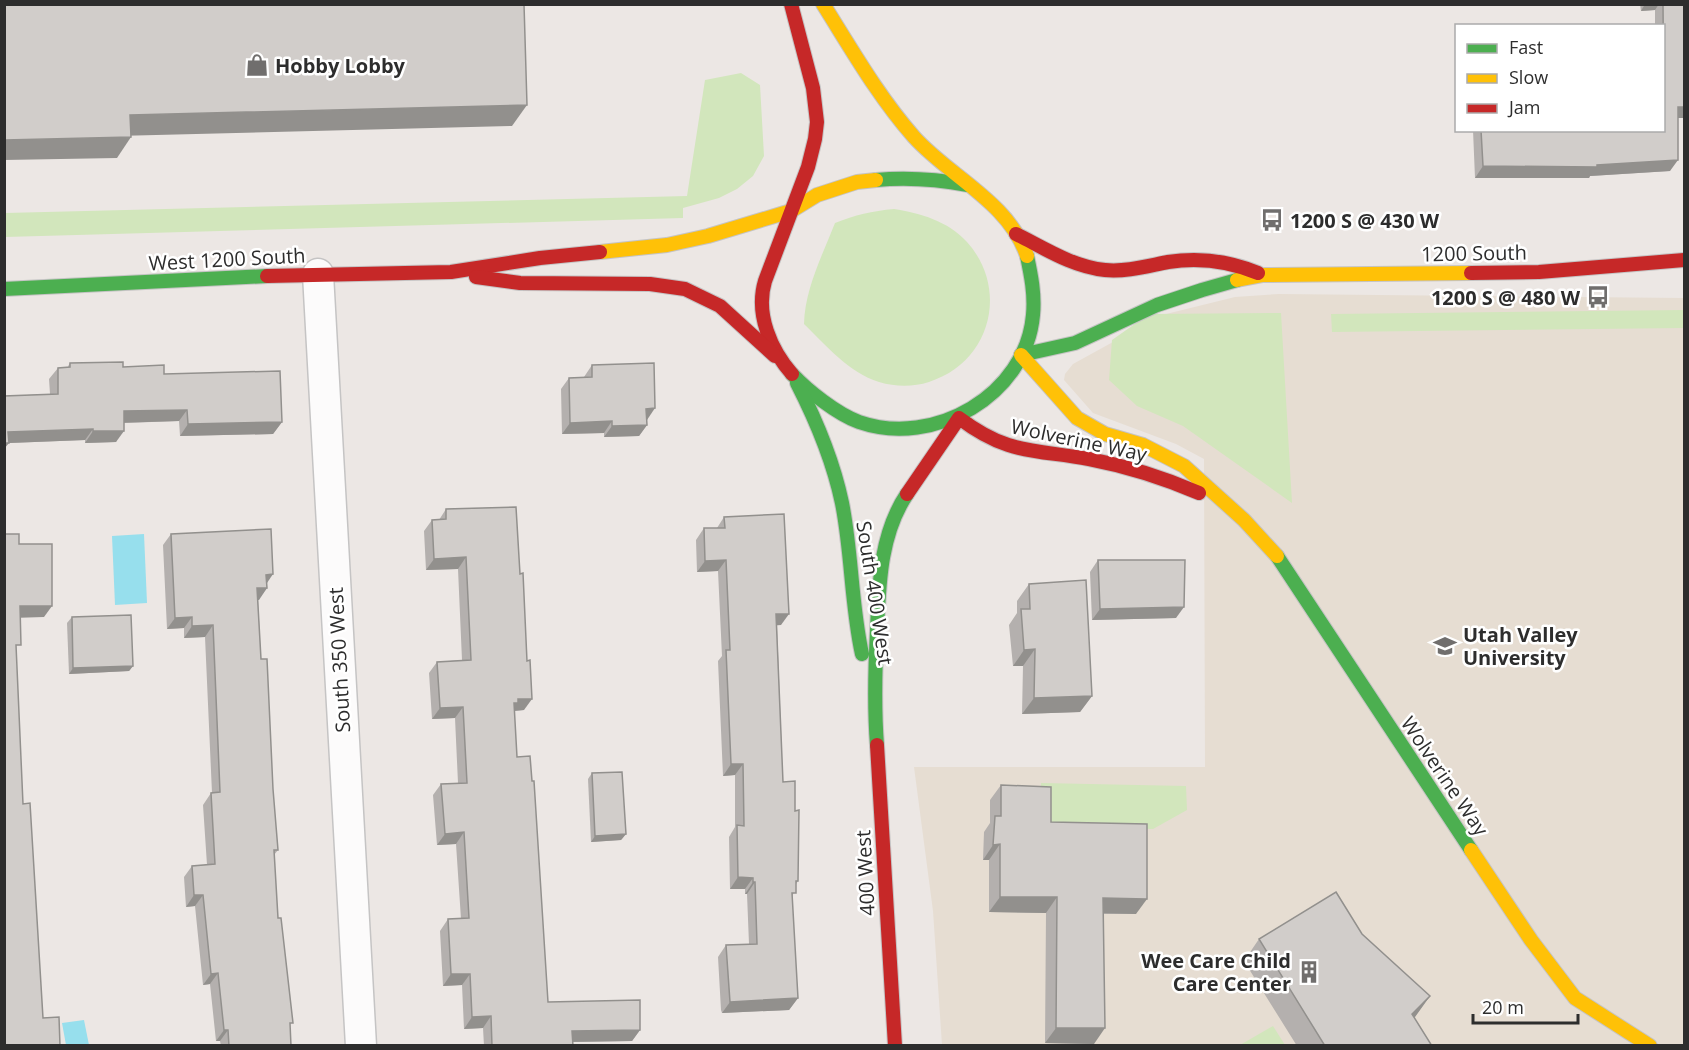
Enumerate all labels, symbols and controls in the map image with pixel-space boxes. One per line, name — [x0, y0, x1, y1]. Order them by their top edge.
legend — [1455, 24, 1665, 132]
text: Fast — [1509, 35, 1543, 59]
shop icon: Hobby Lobby — [244, 52, 270, 78]
place label: Hobby Lobby — [275, 52, 406, 79]
text: Slow — [1509, 65, 1548, 89]
text: Jam — [1507, 95, 1541, 119]
bus stop icon: 1200 S @ 430 W — [1259, 207, 1285, 233]
place label: 1200 S @ 430 W — [1290, 207, 1440, 234]
street label: 1200 South — [1421, 239, 1527, 267]
street label: West 1200 South — [148, 241, 306, 277]
place label: 1200 S @ 480 W — [1431, 284, 1581, 311]
bus stop icon: 1200 S @ 480 W — [1585, 284, 1611, 310]
street label: Wolverine Way — [1009, 412, 1150, 468]
street label: South 400 West — [850, 519, 900, 667]
street label: South 350 West — [322, 587, 356, 733]
place label: Utah Valley University — [1463, 621, 1578, 671]
school or university icon: Utah Valley University — [1432, 633, 1458, 659]
street label: Wolverine Way — [1395, 711, 1495, 842]
street label: 400 West — [849, 829, 881, 917]
place label: Wee Care Child Care Center — [1141, 947, 1291, 997]
building icon: Wee Care Child Care Center — [1296, 959, 1322, 985]
scale bar — [1473, 987, 1578, 1025]
text: 20 m — [1482, 995, 1524, 1019]

